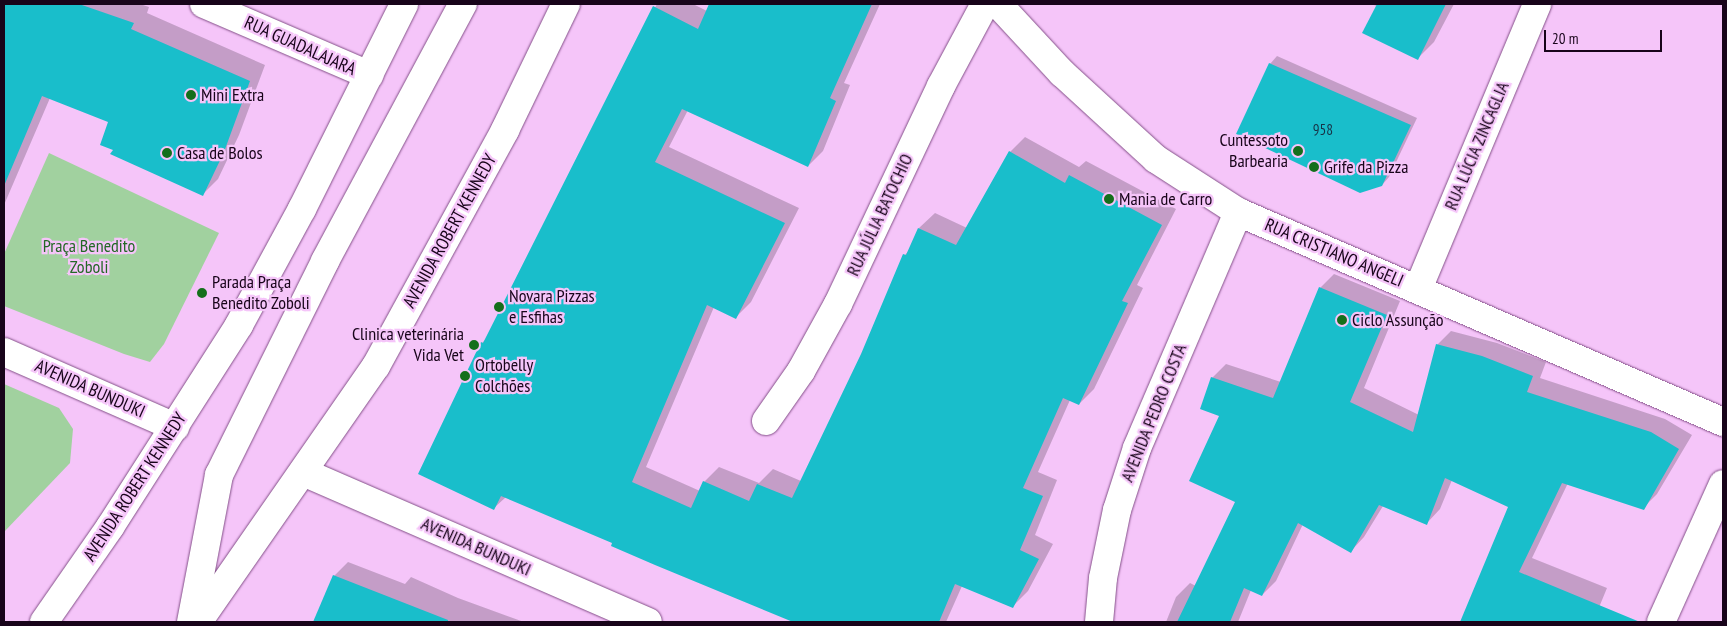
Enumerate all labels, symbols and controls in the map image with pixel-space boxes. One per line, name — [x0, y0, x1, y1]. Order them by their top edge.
street label: RUA GUADALAJARA — [241, 12, 359, 80]
scale bar — [1547, 20, 1664, 52]
text: 20 m — [1552, 29, 1578, 48]
street label: RUA LÚCIA ZINCAGLIA — [1440, 78, 1514, 214]
place label: Mini Extra — [201, 84, 264, 106]
marker: Mini Extra — [185, 89, 197, 101]
house number: 958 — [1313, 121, 1333, 139]
place label: Cuntessoto Barbearia — [1220, 130, 1288, 172]
place label: Casa de Bolos — [177, 142, 263, 164]
marker: Cuntessoto Barbearia — [1292, 145, 1304, 157]
marker: Casa de Bolos — [161, 147, 173, 159]
street label: AVENIDA ROBERT KENNEDY — [398, 150, 502, 312]
street label: RUA JÚLIA BATOCHIO — [842, 150, 918, 280]
place label: Grife da Pizza — [1324, 156, 1408, 178]
marker: Grife da Pizza — [1308, 161, 1320, 173]
place label: Mania de Carro — [1119, 188, 1212, 210]
marker: Mania de Carro — [1103, 193, 1115, 205]
street label: RUA CRISTIANO ANGELI — [1261, 214, 1407, 292]
park label: Praça Benedito Zoboli — [43, 236, 135, 278]
place label: Parada Praça Benedito Zoboli — [212, 272, 310, 314]
place label: Novara Pizzas e Esfihas — [509, 286, 595, 328]
marker: Parada Praça Benedito Zoboli — [196, 287, 208, 299]
marker: Novara Pizzas e Esfihas — [493, 301, 505, 313]
place label: Ciclo Assunção — [1352, 309, 1444, 331]
marker: Ciclo Assunção — [1336, 314, 1348, 326]
place label: Clinica veterinária Vida Vet — [352, 324, 464, 366]
marker: Clinica veterinária Vida Vet — [468, 339, 480, 351]
street label: AVENIDA PEDRO COSTA — [1116, 341, 1192, 485]
street label: AVENIDA BUNDUKI — [31, 355, 149, 423]
place label: Ortobelly Colchões — [475, 355, 533, 398]
marker: Ortobelly Colchões — [459, 370, 471, 382]
street label: AVENIDA ROBERT KENNEDY — [79, 408, 191, 566]
street label: AVENIDA BUNDUKI — [417, 513, 535, 581]

